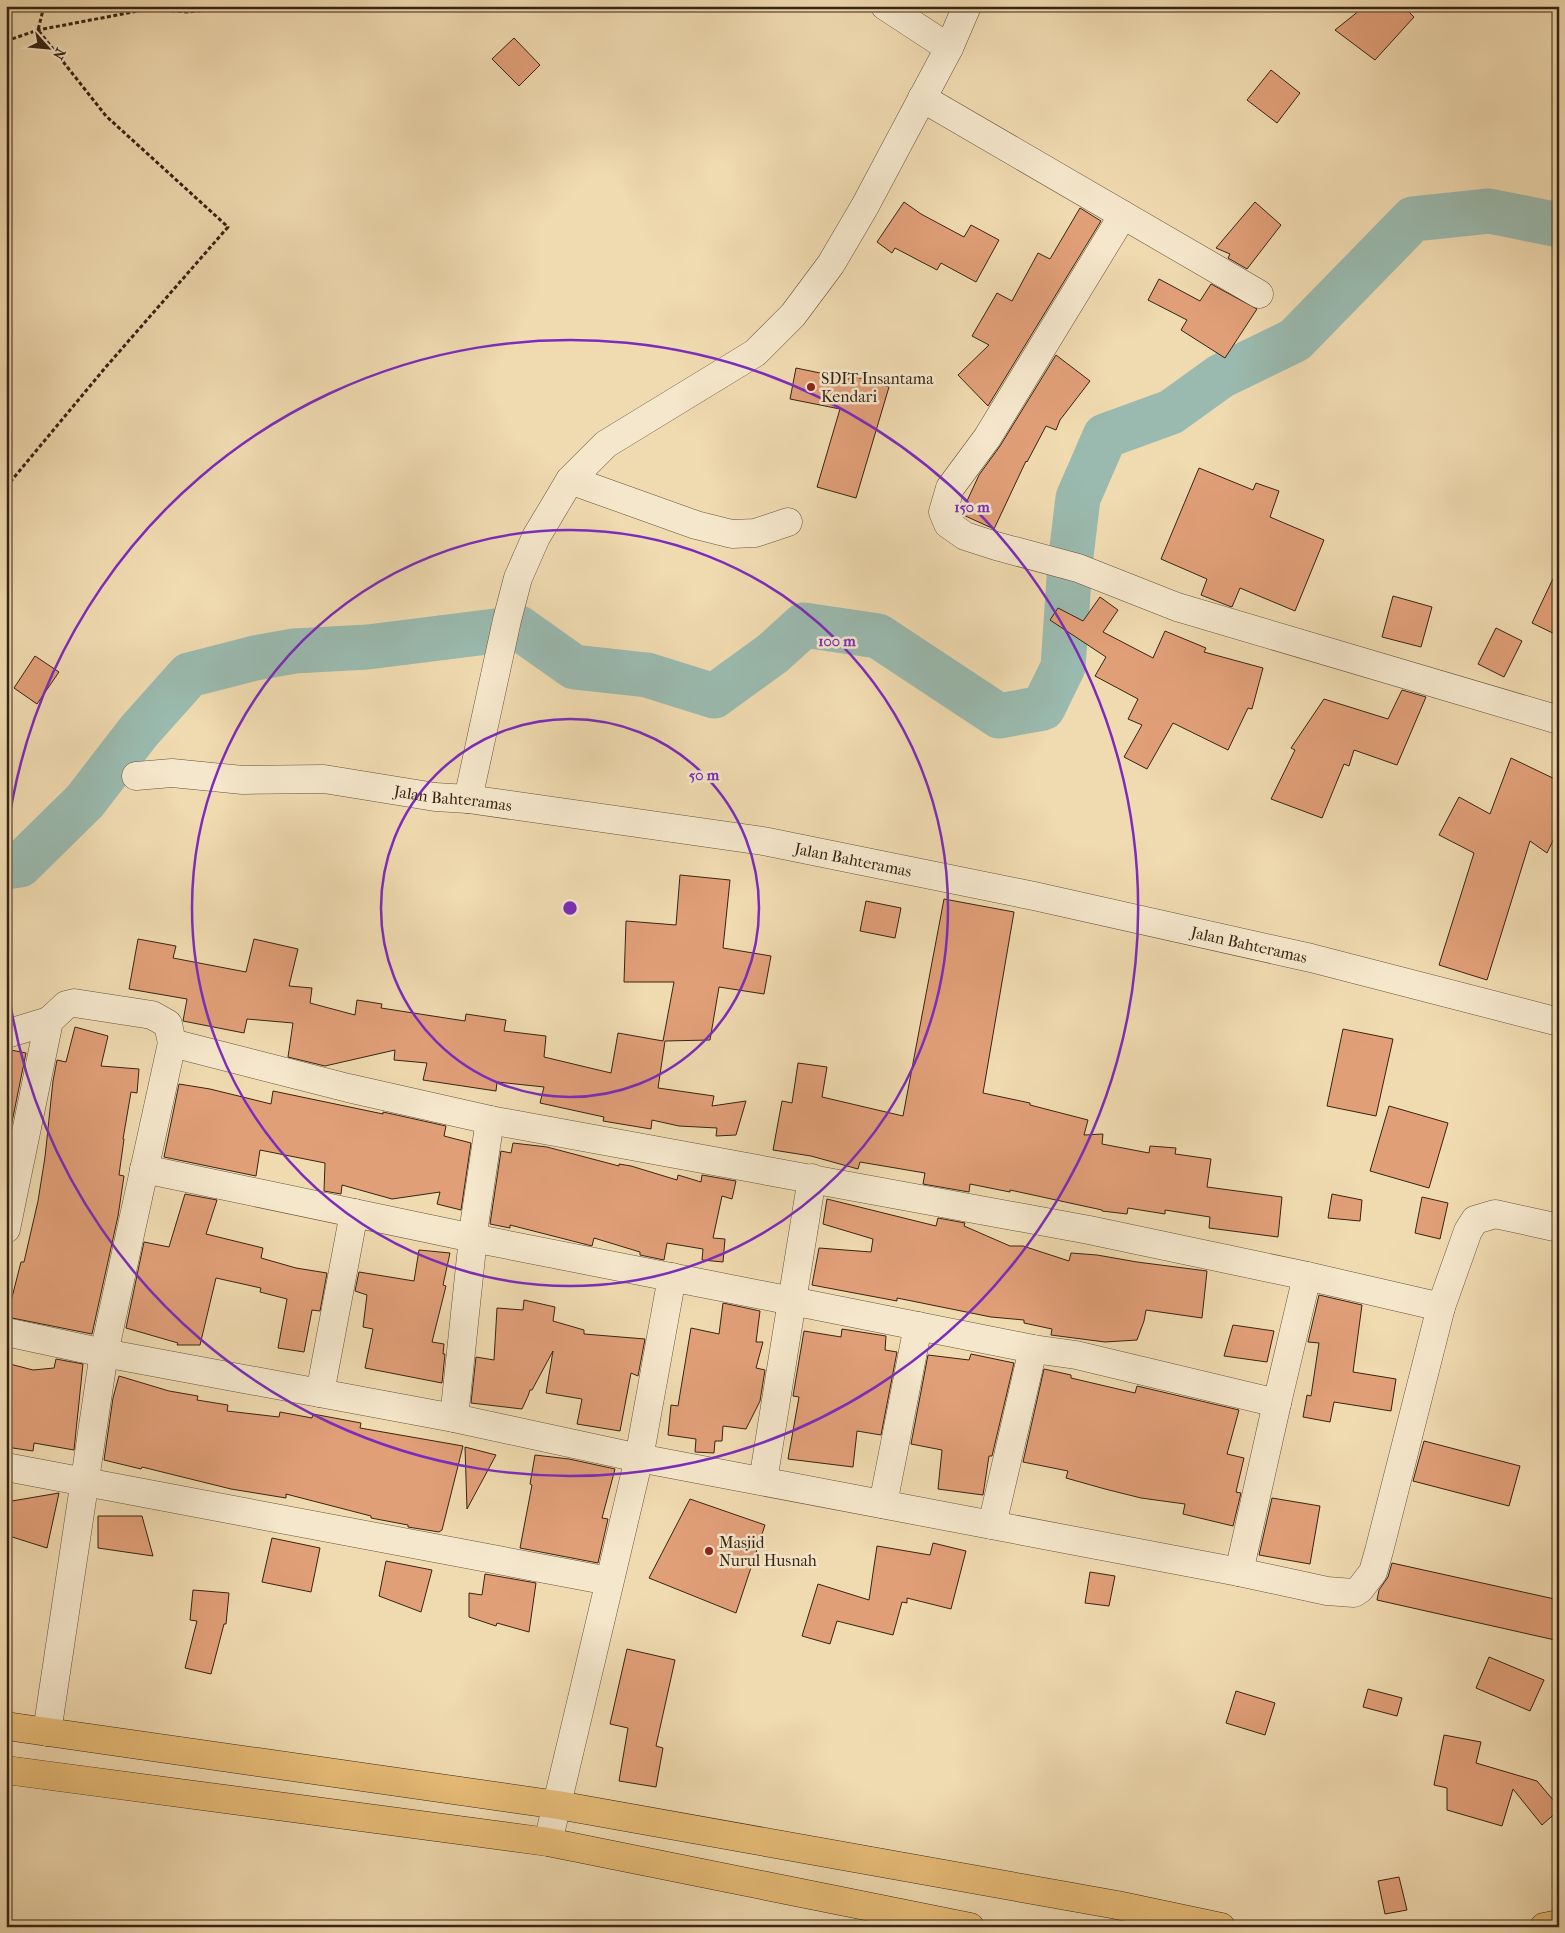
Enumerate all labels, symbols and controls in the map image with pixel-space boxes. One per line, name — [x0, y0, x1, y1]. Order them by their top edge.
north arrow — [22, 22, 72, 72]
text: N — [49, 45, 69, 63]
place label: SDIT Insantama Kendari — [821, 369, 934, 406]
marker: SDIT Insantama Kendari — [805, 381, 817, 393]
text: 150 m — [954, 498, 990, 516]
text: 100 m — [818, 632, 856, 650]
text: 50 m — [689, 766, 720, 784]
street label: Jalan Bahteramas — [391, 781, 513, 815]
street label: Jalan Bahteramas — [791, 838, 913, 880]
centre of rings — [561, 899, 579, 917]
street label: Jalan Bahteramas — [1187, 921, 1309, 966]
place label: Masjid Nurul Husnah — [719, 1533, 817, 1570]
marker: Masjid Nurul Husnah — [703, 1545, 715, 1557]

